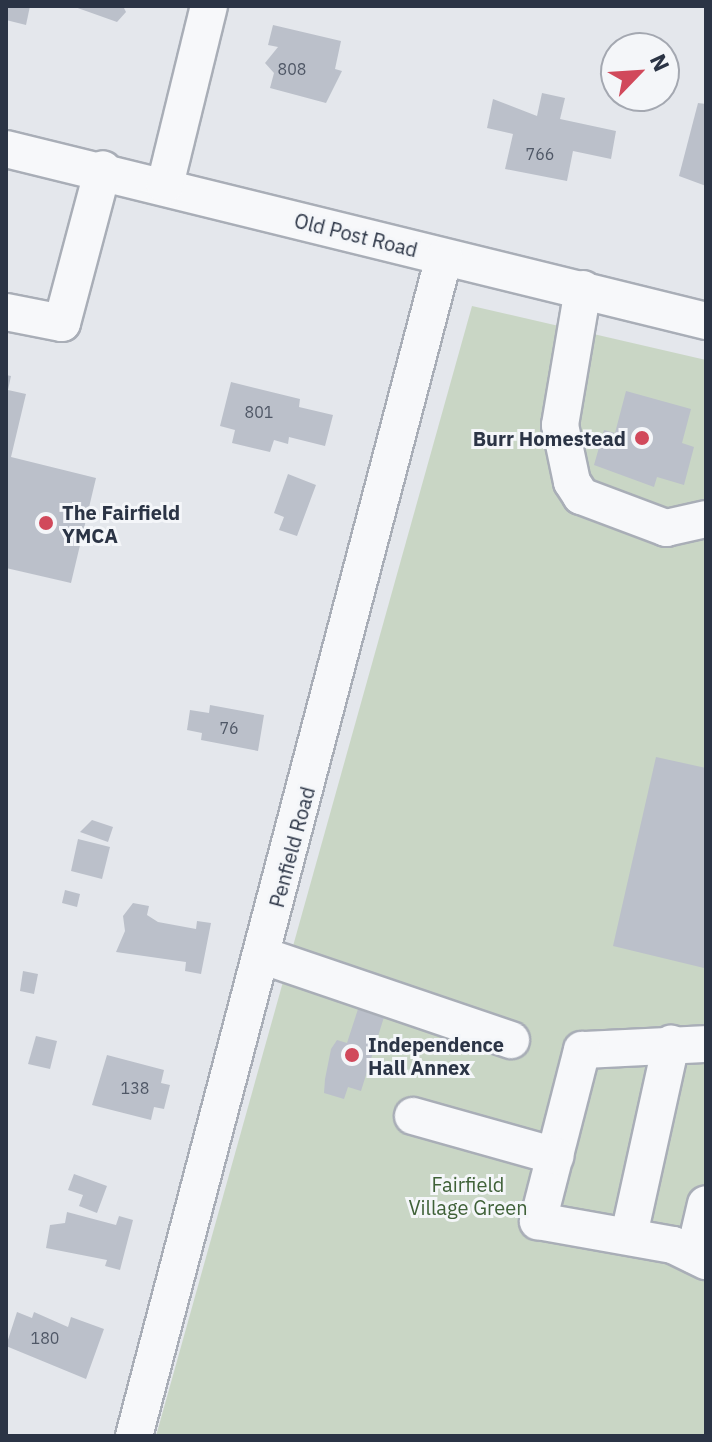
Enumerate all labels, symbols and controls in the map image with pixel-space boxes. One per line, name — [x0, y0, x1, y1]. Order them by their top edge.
north arrow — [600, 32, 680, 112]
text: N — [644, 49, 677, 76]
house number: 808 — [278, 59, 306, 79]
house number: 766 — [526, 144, 554, 164]
street label: Old Post Road — [292, 208, 420, 262]
house number: 801 — [245, 402, 273, 422]
place label: Burr Homestead — [473, 426, 626, 450]
marker: Burr Homestead — [633, 429, 651, 447]
place label: The Fairfield YMCA — [62, 500, 180, 547]
marker: The Fairfield YMCA — [37, 514, 55, 532]
house number: 76 — [219, 718, 239, 738]
street label: Penfield Road — [264, 784, 320, 910]
place label: Independence Hall Annex — [368, 1032, 504, 1079]
marker: Independence Hall Annex — [343, 1046, 361, 1064]
house number: 138 — [121, 1078, 149, 1098]
park label: Fairfield Village Green — [408, 1172, 528, 1219]
house number: 180 — [31, 1328, 59, 1348]

